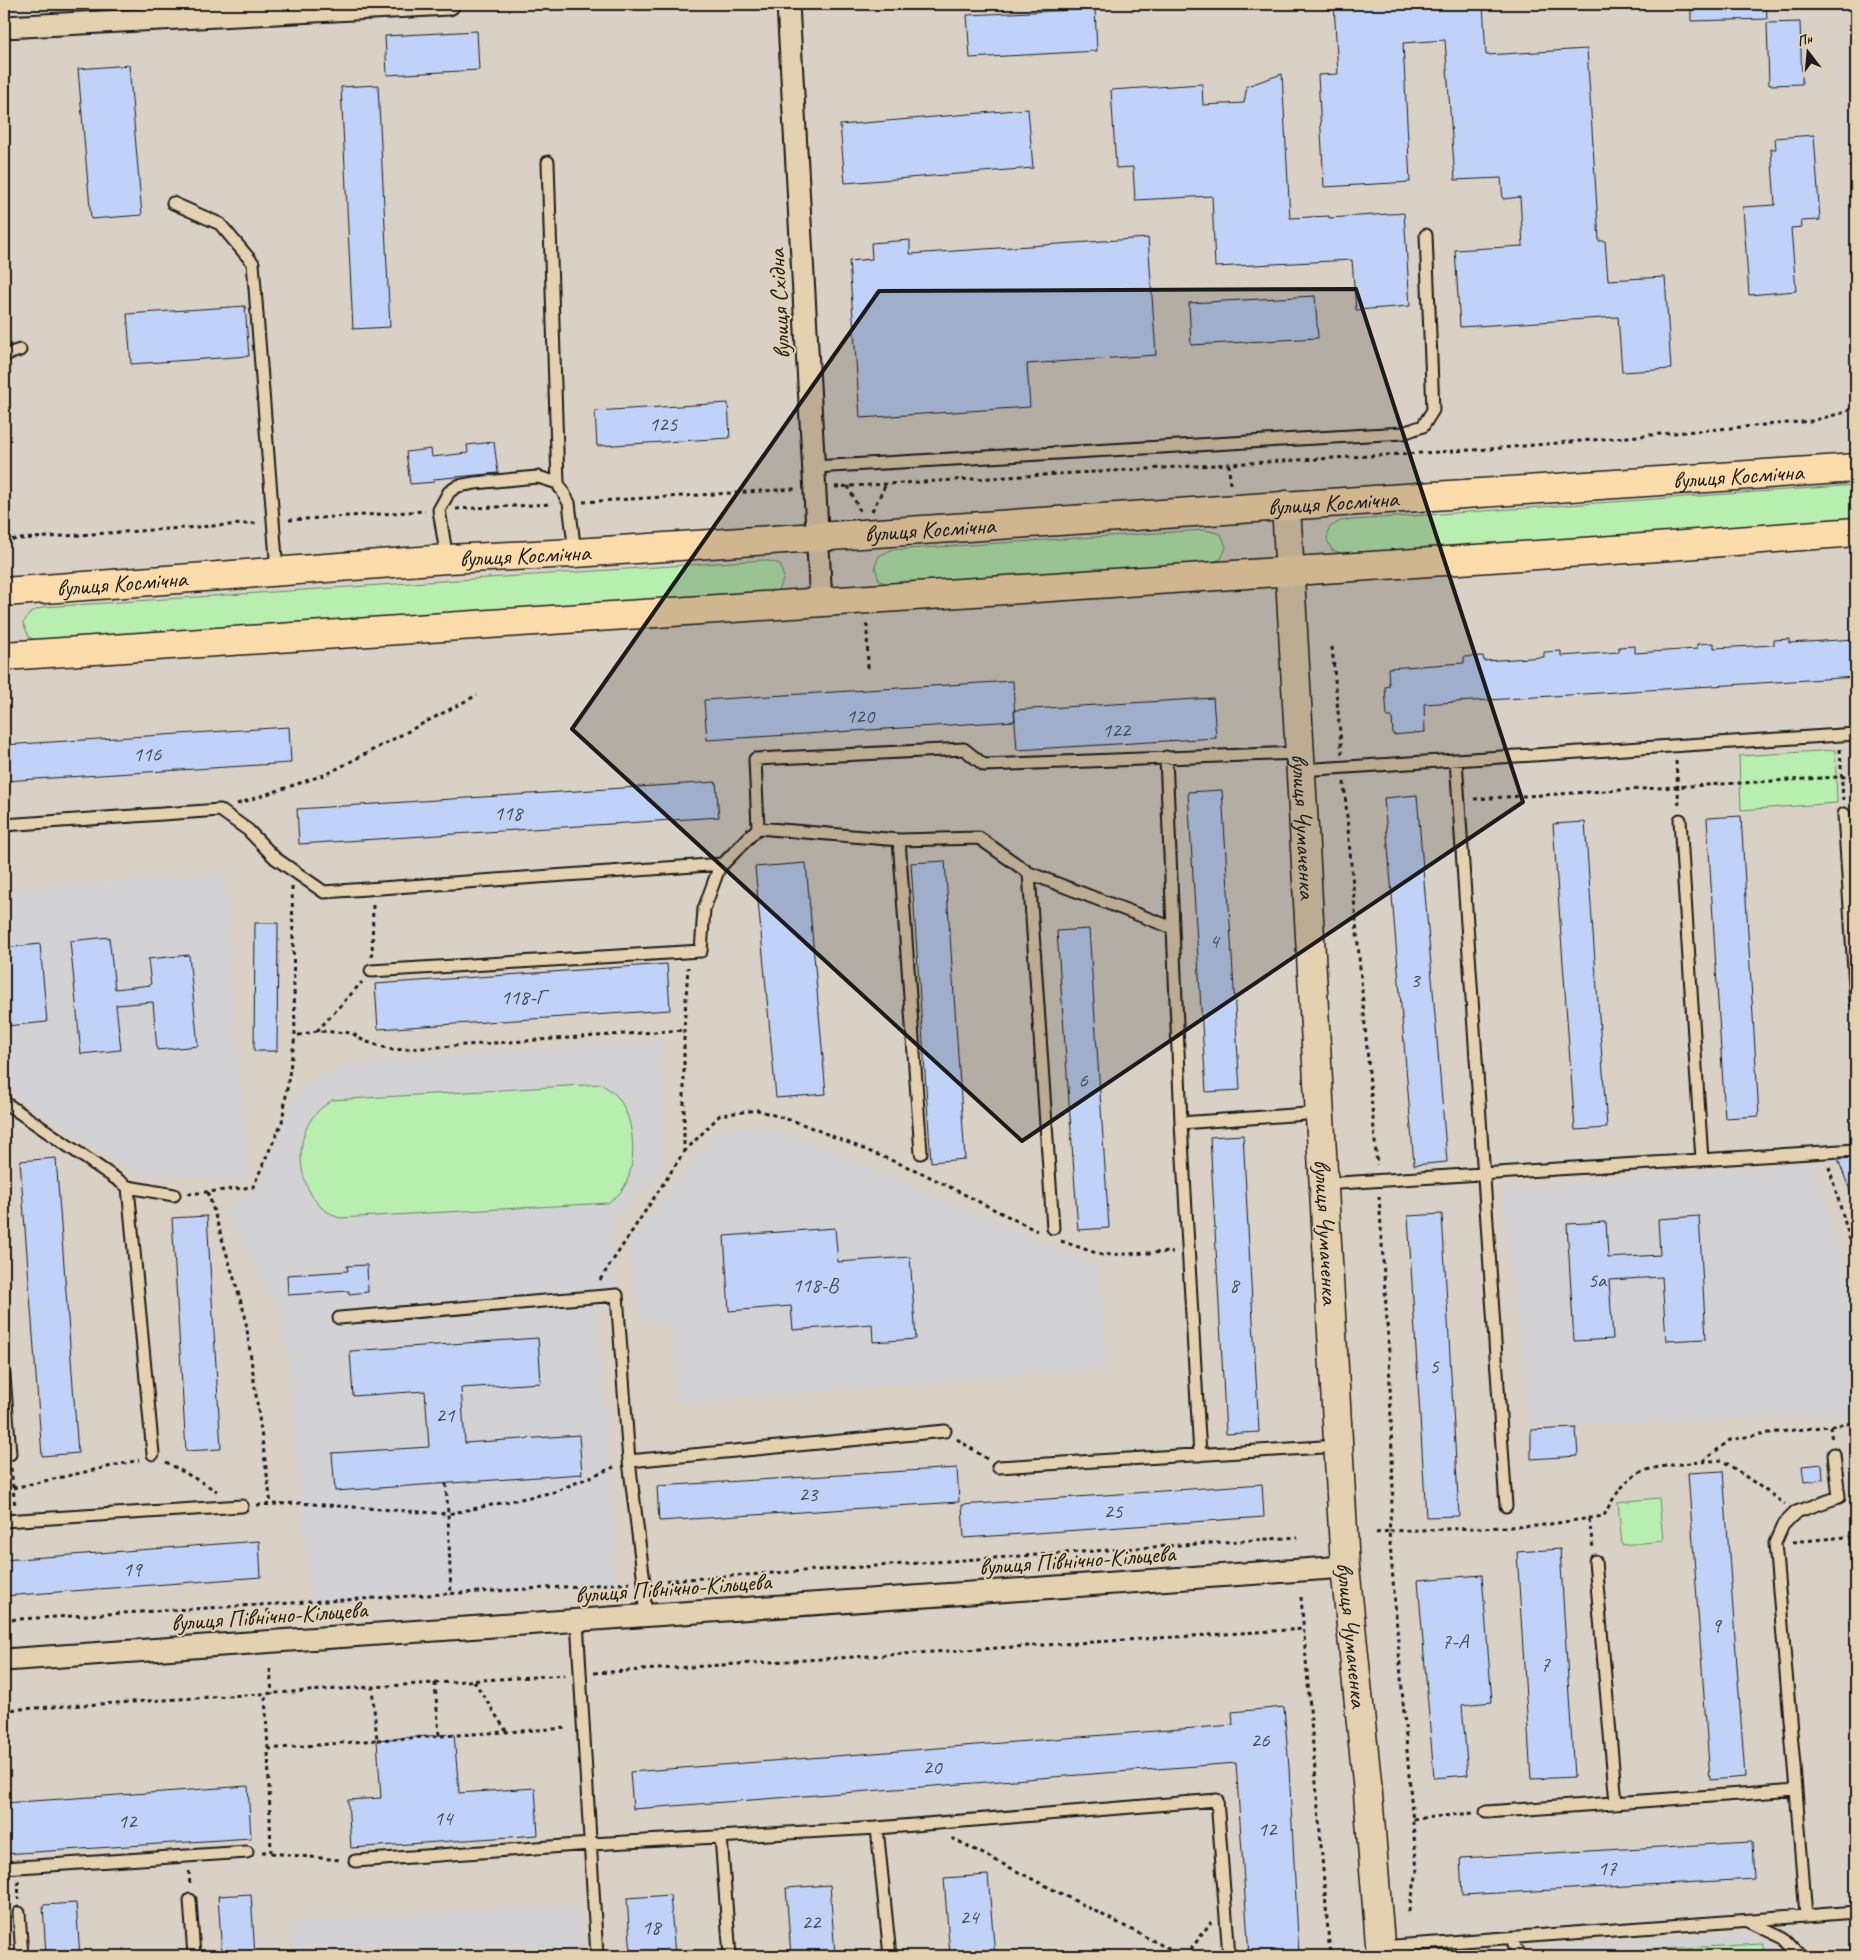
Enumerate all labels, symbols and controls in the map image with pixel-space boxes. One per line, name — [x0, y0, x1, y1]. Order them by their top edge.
north arrow — [1782, 28, 1832, 78]
text: Пн — [1795, 30, 1815, 50]
street label: вулиця Східна — [761, 247, 797, 360]
house number: 125 — [649, 411, 679, 437]
street label: вулиця Космічна — [1672, 456, 1806, 495]
street label: вулиця Космічна — [1267, 483, 1401, 522]
street label: вулиця Космічна — [864, 510, 998, 549]
street label: вулиця Космічна — [459, 537, 593, 573]
street label: вулиця Космічна — [55, 563, 190, 603]
house number: 120 — [846, 703, 876, 729]
house number: 122 — [1102, 717, 1132, 743]
house number: 116 — [133, 741, 162, 767]
street label: вулиця Чумаченка — [1285, 753, 1323, 901]
house number: 118 — [494, 800, 525, 826]
house number: 4 — [1209, 928, 1221, 954]
house number: 3 — [1410, 967, 1421, 993]
house number: 118-Г — [501, 984, 550, 1010]
house number: 6 — [1078, 1067, 1088, 1093]
street label: вулиця Чумаченка — [1307, 1158, 1345, 1307]
house number: 5а — [1588, 1267, 1608, 1293]
house number: 118-В — [792, 1272, 840, 1298]
house number: 8 — [1229, 1272, 1241, 1298]
house number: 5 — [1429, 1353, 1440, 1379]
house number: 21 — [436, 1402, 456, 1428]
house number: 23 — [799, 1481, 819, 1507]
house number: 25 — [1104, 1498, 1124, 1524]
street label: вулиця Північно-Кільцева — [978, 1538, 1178, 1582]
house number: 19 — [123, 1556, 143, 1582]
street label: вулиця Чумаченка — [1330, 1562, 1374, 1710]
street label: вулиця Північно-Кільцева — [574, 1566, 774, 1610]
street label: вулиця Північно-Кільцева — [170, 1594, 370, 1638]
house number: 9 — [1711, 1612, 1722, 1638]
house number: 7-А — [1442, 1628, 1470, 1654]
house number: 7 — [1540, 1651, 1551, 1677]
house number: 26 — [1251, 1727, 1270, 1753]
house number: 20 — [923, 1754, 943, 1780]
house number: 14 — [434, 1805, 455, 1831]
house number: 12 — [118, 1808, 138, 1834]
house number: 12 — [1258, 1816, 1278, 1842]
house number: 17 — [1598, 1855, 1618, 1881]
house number: 24 — [960, 1904, 981, 1930]
house number: 22 — [802, 1909, 822, 1935]
house number: 18 — [642, 1914, 663, 1940]

